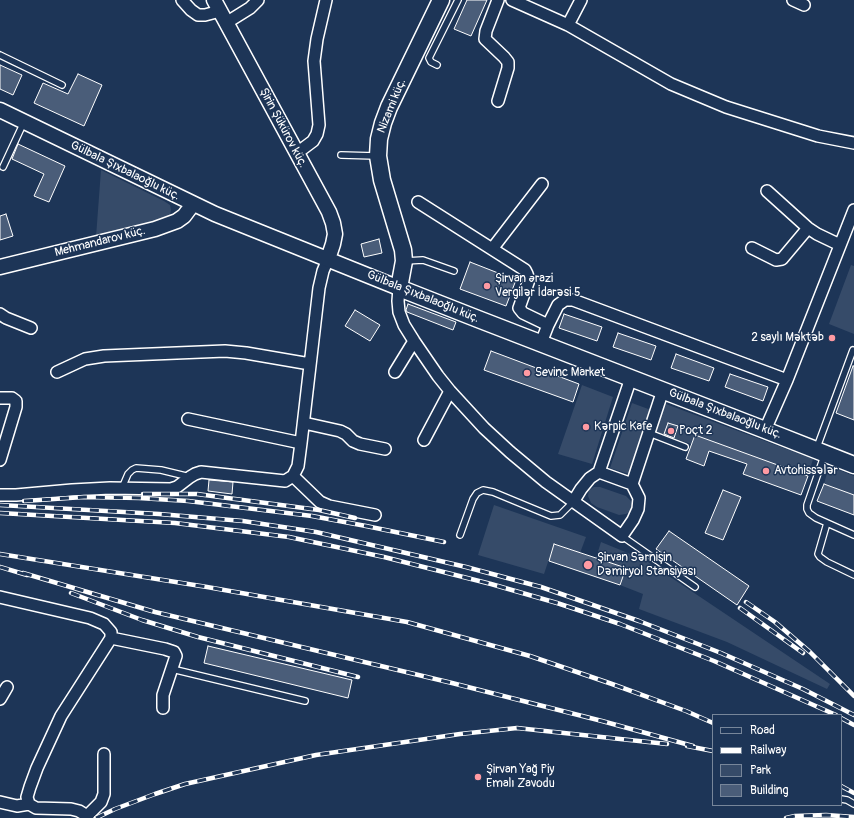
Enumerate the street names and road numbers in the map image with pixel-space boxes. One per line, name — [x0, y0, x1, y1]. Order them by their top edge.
street label: Nizami küç. — [375, 77, 409, 135]
street label: Şirin Şükürov küç. — [256, 86, 310, 170]
street label: Gülbala Şıxbalaoğlu küç. — [68, 138, 182, 204]
street label: Mehmandarov küç. — [53, 224, 147, 260]
street label: Gülbala Şıxbalaoğlu küç. — [365, 268, 481, 326]
street label: Gülbala Şıxbalaoğlu küç. — [666, 386, 784, 442]

